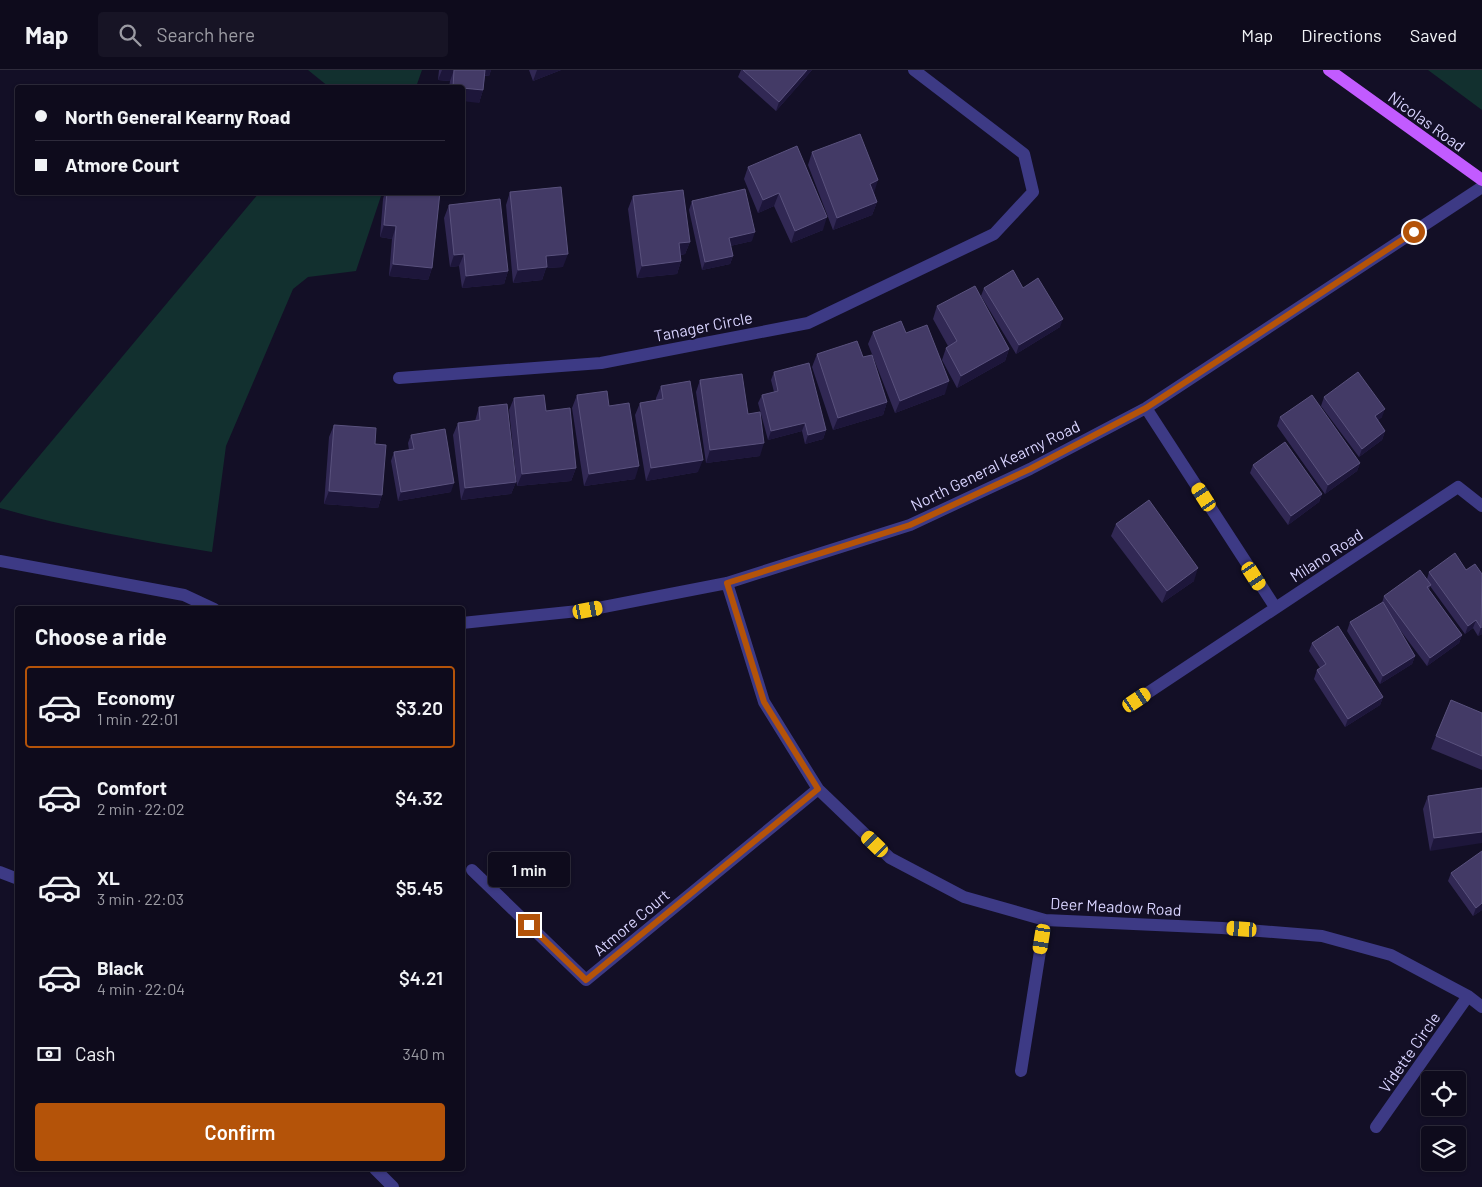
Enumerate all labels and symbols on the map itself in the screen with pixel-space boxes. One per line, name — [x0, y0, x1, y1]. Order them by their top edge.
street label: Nicolas Road — [1385, 87, 1469, 155]
route start — [1403, 221, 1425, 243]
street label: Tanager Circle — [652, 307, 754, 345]
street label: North General Kearny Road — [907, 416, 1083, 514]
car — [1189, 480, 1218, 514]
street label: Milano Road — [1286, 524, 1366, 586]
car — [1239, 559, 1268, 593]
car — [571, 600, 604, 620]
car — [1120, 685, 1153, 715]
car — [858, 828, 891, 860]
callout: 1 min — [488, 852, 570, 888]
street label: Atmore Court — [589, 885, 673, 959]
street label: Deer Meadow Road — [1050, 893, 1182, 919]
route end — [518, 914, 540, 936]
car — [1226, 920, 1257, 938]
car — [1032, 923, 1051, 955]
street label: Vidette Circle — [1374, 1008, 1444, 1096]

